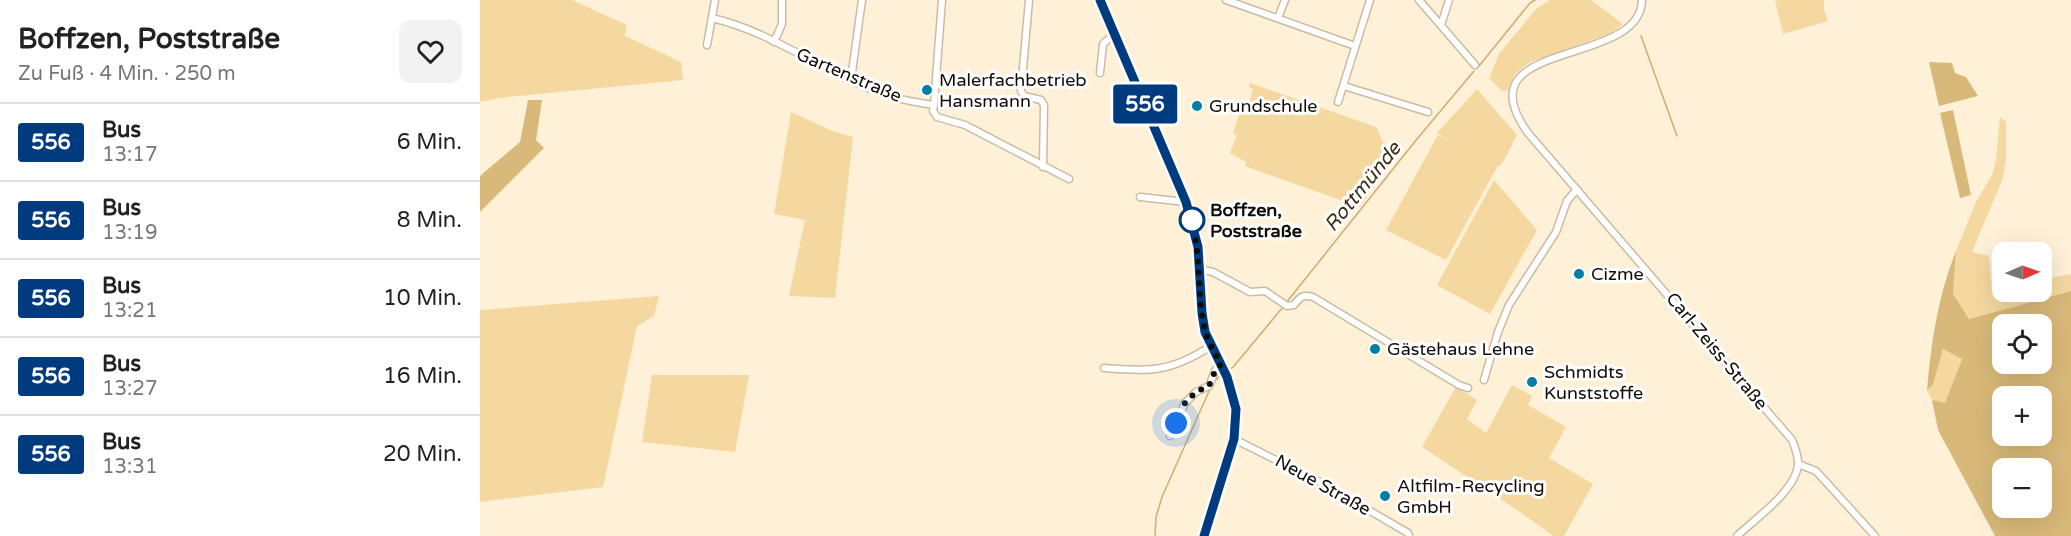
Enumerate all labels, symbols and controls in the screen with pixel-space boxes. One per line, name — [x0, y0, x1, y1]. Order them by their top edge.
button: heart — [399, 20, 462, 83]
text: Boffzen, Poststraße — [18, 22, 280, 56]
street label: Gartenstraße — [793, 43, 905, 107]
text: Zu Fuß · 4 Min. · 250 m — [18, 62, 236, 86]
place label: Malerfachbetrieb Hansmann — [939, 69, 1087, 112]
marker: Malerfachbetrieb Hansmann — [920, 83, 934, 97]
line badge: 556 — [1110, 84, 1180, 124]
text: 556 — [1125, 92, 1165, 117]
place label: Grundschule — [1209, 95, 1318, 117]
marker: Grundschule — [1190, 99, 1204, 113]
text: Bus — [102, 117, 141, 143]
text: 6 Min. — [397, 129, 462, 155]
text: 556 — [31, 130, 71, 155]
water label: Rottmünde — [1320, 136, 1407, 237]
text: 13:17 — [102, 143, 157, 167]
text: Bus — [102, 195, 141, 221]
place label: Boffzen, Poststraße — [1210, 199, 1302, 242]
text: 8 Min. — [397, 207, 462, 233]
marker: Boffzen, Poststraße — [1179, 207, 1205, 233]
text: 556 — [31, 208, 71, 233]
text: 13:19 — [102, 221, 157, 245]
north arrow — [1992, 242, 2052, 302]
map controls — [1992, 242, 2052, 518]
place label: Cizme — [1591, 263, 1644, 285]
marker: Cizme — [1572, 267, 1586, 281]
text: Bus — [102, 273, 141, 299]
text: 10 Min. — [383, 285, 462, 311]
text: 556 — [31, 286, 71, 311]
street label: Carl-Zeiss-Straße — [1662, 288, 1772, 414]
text: 13:21 — [102, 299, 157, 323]
button: locate — [1992, 314, 2052, 374]
place label: Gästehaus Lehne — [1387, 338, 1534, 360]
marker: Gästehaus Lehne — [1368, 342, 1382, 356]
text: Bus — [102, 351, 141, 377]
place label: Schmidts Kunststoffe — [1544, 361, 1643, 404]
text: 16 Min. — [383, 363, 462, 389]
text: 556 — [31, 364, 71, 389]
marker: Schmidts Kunststoffe — [1525, 375, 1539, 389]
text: 13:27 — [102, 377, 157, 401]
button: + — [1992, 386, 2052, 446]
your location — [1161, 408, 1191, 438]
text: Bus — [102, 429, 141, 455]
text: 20 Min. — [383, 441, 462, 467]
text: 556 — [31, 442, 71, 467]
street label: Neue Straße — [1271, 450, 1375, 520]
text: 13:31 — [102, 455, 157, 479]
button: − — [1992, 458, 2052, 518]
place label: Altfilm-Recycling GmbH — [1397, 475, 1545, 518]
marker: Altfilm-Recycling GmbH — [1378, 489, 1392, 503]

